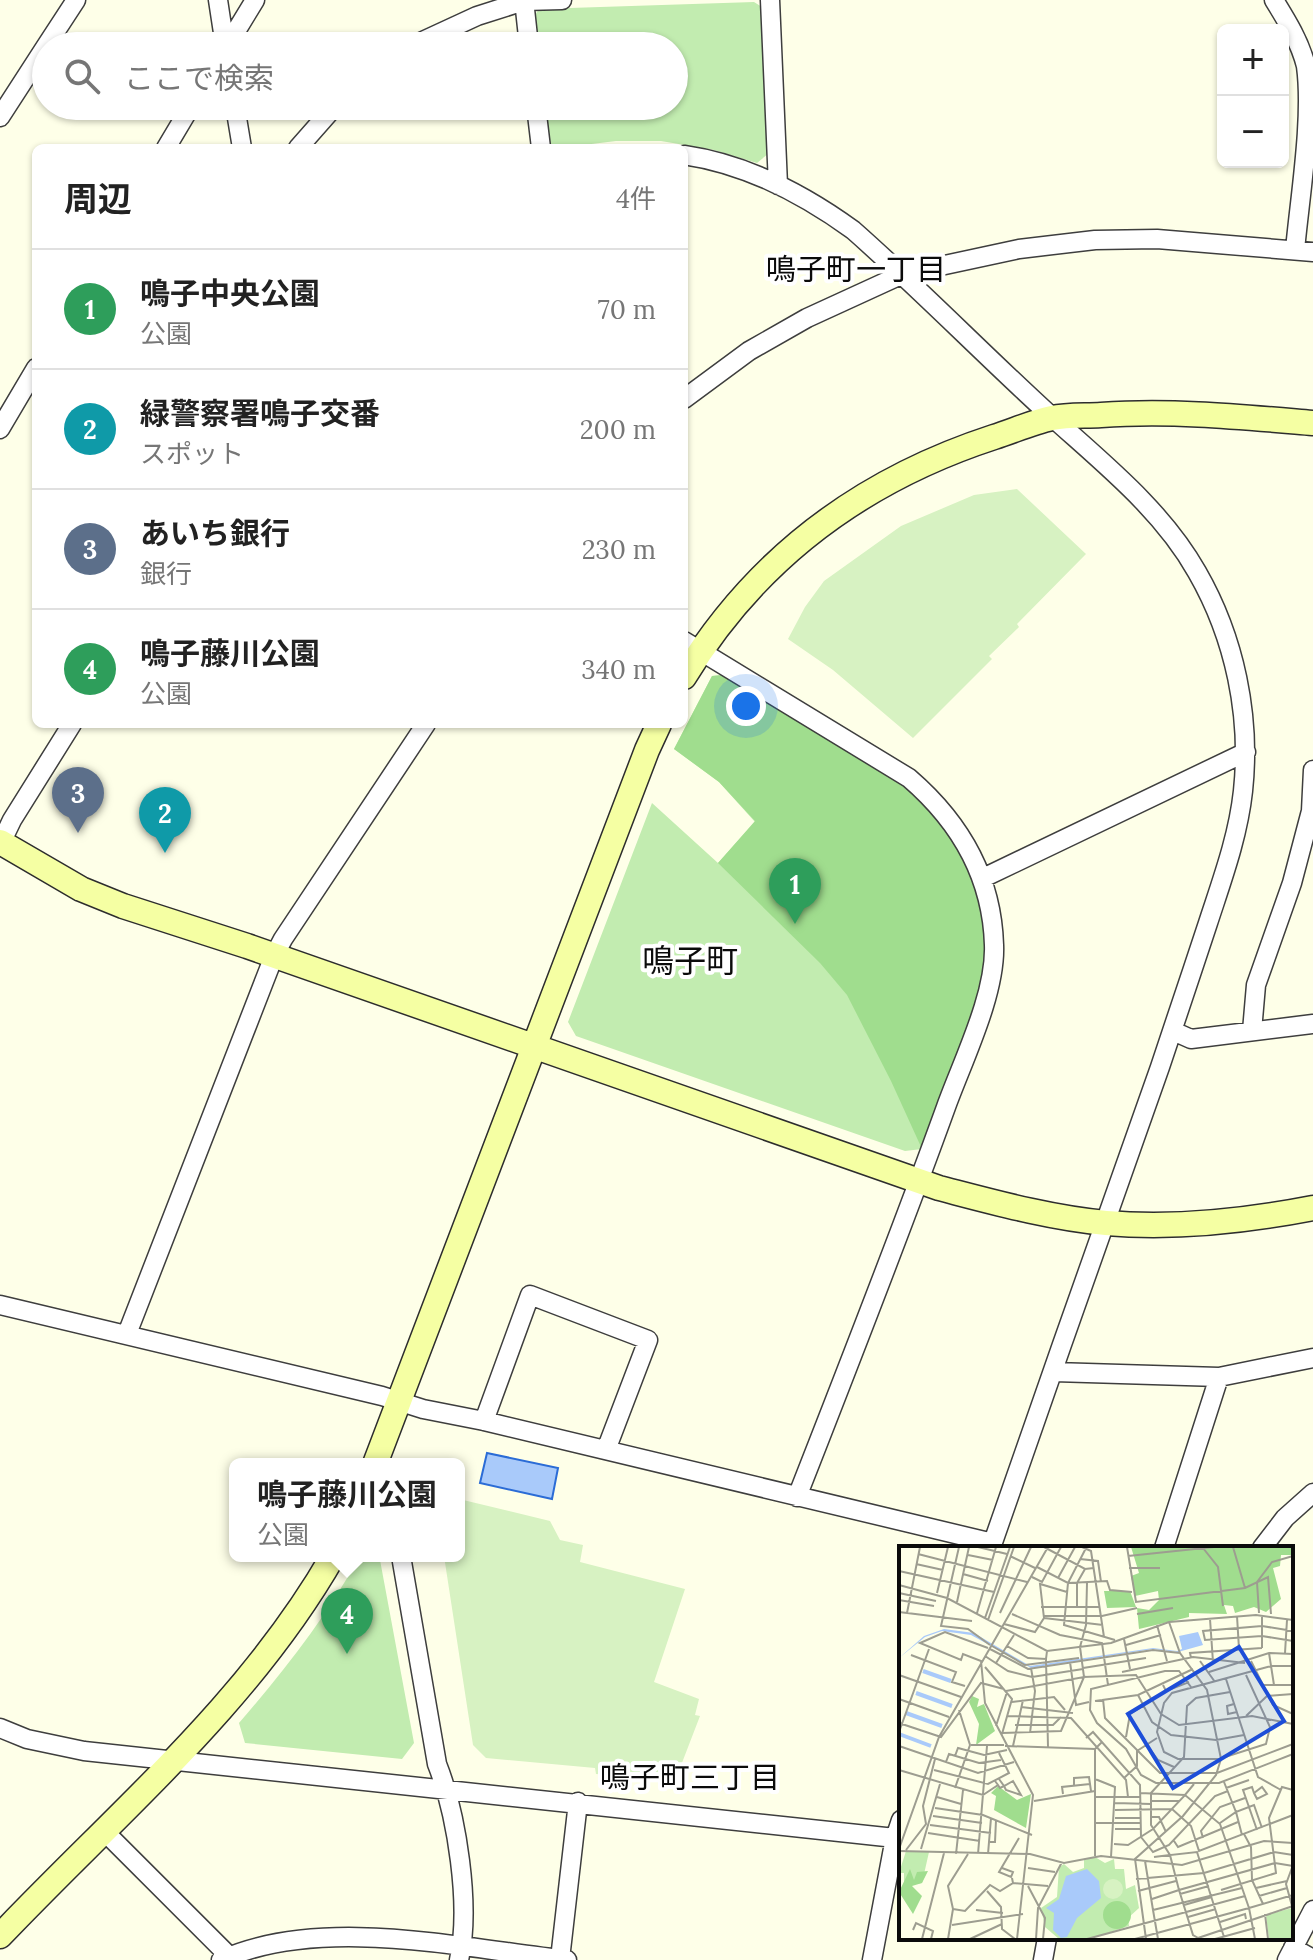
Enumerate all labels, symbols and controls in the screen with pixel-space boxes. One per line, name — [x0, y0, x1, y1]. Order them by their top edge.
map controls — [1217, 24, 1289, 168]
button: + — [1217, 24, 1289, 96]
search box — [32, 32, 688, 120]
icon: search — [60, 54, 104, 98]
text: ここで検索 — [124, 59, 274, 97]
button: − — [1217, 96, 1289, 168]
text: 周辺 — [64, 177, 132, 220]
text: 4件 — [616, 182, 656, 215]
district label: 鳴子町一丁目 — [766, 250, 946, 288]
text: 鳴子中央公園 — [140, 274, 320, 312]
text: 1 — [85, 293, 95, 326]
text: 70 m — [598, 293, 656, 326]
text: 公園 — [140, 317, 192, 350]
text: 緑警察署鳴子交番 — [140, 394, 380, 432]
text: 2 — [83, 413, 97, 446]
text: 200 m — [580, 413, 656, 446]
text: スポット — [140, 437, 244, 470]
text: あいち銀行 — [140, 514, 290, 552]
text: 3 — [83, 533, 97, 566]
text: 230 m — [582, 533, 656, 566]
text: 銀行 — [140, 557, 192, 590]
text: 鳴子藤川公園 — [140, 634, 320, 672]
text: 4 — [83, 653, 97, 686]
text: 340 m — [581, 653, 656, 686]
text: 公園 — [140, 677, 192, 710]
your location — [726, 686, 766, 726]
pin: 3 — [52, 767, 104, 833]
pin: 2 — [139, 787, 191, 853]
pin: 1 — [769, 858, 821, 924]
district label: 鳴子町 — [642, 940, 738, 981]
popup — [229, 1458, 465, 1562]
text: 鳴子藤川公園 — [257, 1475, 437, 1513]
text: 公園 — [257, 1518, 309, 1551]
inset map — [899, 1546, 1293, 1940]
pin: 4 — [321, 1588, 373, 1654]
district label: 鳴子町三丁目 — [600, 1758, 780, 1796]

